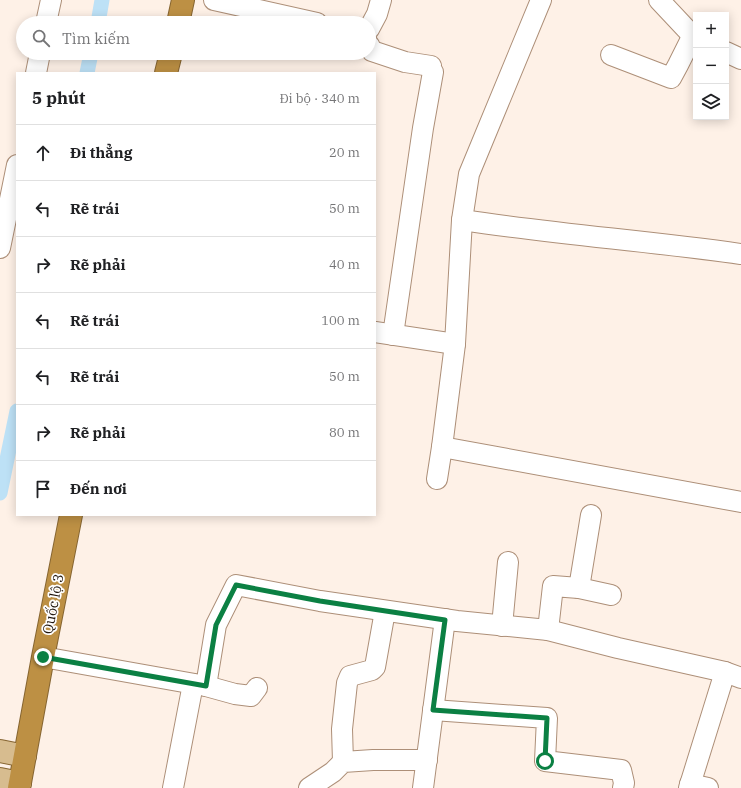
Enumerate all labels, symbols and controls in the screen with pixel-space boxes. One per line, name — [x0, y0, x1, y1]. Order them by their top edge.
map controls — [693, 12, 729, 120]
button: + — [693, 12, 729, 48]
search box — [16, 16, 376, 60]
icon: search — [30, 27, 52, 49]
text: Tìm kiếm — [62, 29, 130, 48]
button: − — [693, 48, 729, 84]
button: layers — [693, 84, 729, 120]
text: 5 phút — [32, 87, 85, 109]
text: Đi bộ · 340 m — [279, 90, 360, 107]
icon: ahead — [32, 142, 54, 164]
text: Đi thẳng — [70, 143, 132, 162]
text: 20 m — [329, 144, 360, 161]
icon: left — [32, 198, 54, 220]
text: Rẽ trái — [70, 199, 119, 218]
text: 50 m — [329, 200, 360, 217]
icon: right — [32, 254, 54, 276]
text: Rẽ phải — [70, 255, 125, 274]
text: 40 m — [329, 256, 360, 273]
icon: left — [32, 310, 54, 332]
text: Rẽ trái — [70, 311, 119, 330]
text: 100 m — [321, 312, 360, 329]
icon: left — [32, 366, 54, 388]
text: Rẽ trái — [70, 367, 119, 386]
text: 50 m — [329, 368, 360, 385]
icon: right — [32, 422, 54, 444]
text: Rẽ phải — [70, 423, 125, 442]
text: 80 m — [329, 424, 360, 441]
icon: arrive — [32, 478, 54, 500]
text: Đến nơi — [70, 479, 127, 498]
street label: Quốc lộ 3 — [38, 572, 68, 636]
route end — [34, 648, 52, 666]
route start — [536, 752, 554, 770]

